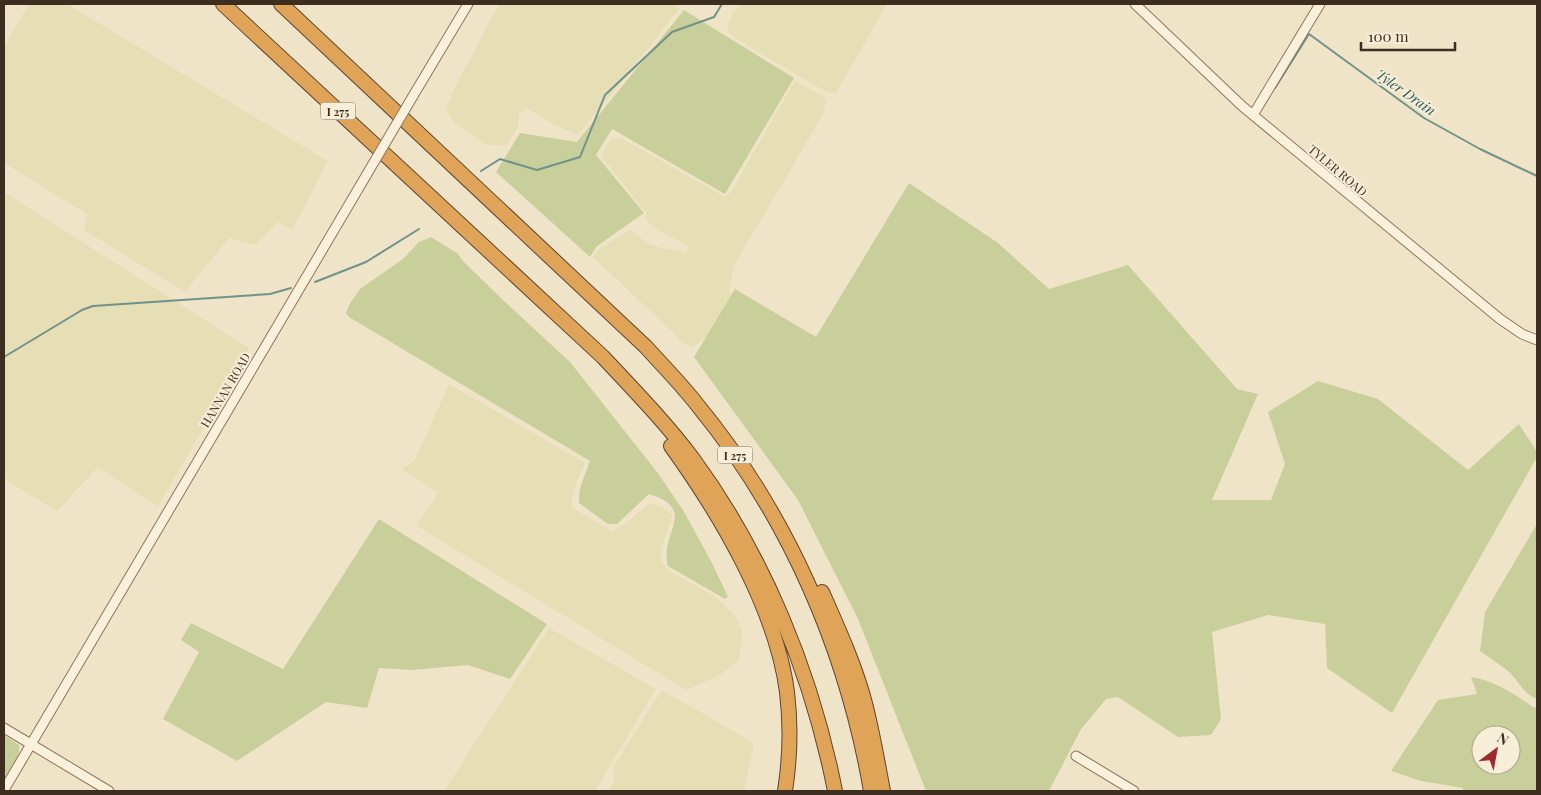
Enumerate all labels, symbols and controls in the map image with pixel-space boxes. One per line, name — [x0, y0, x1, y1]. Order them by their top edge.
scale bar — [1361, 20, 1455, 52]
text: 100 m — [1368, 26, 1409, 46]
water label: Tyler Drain — [1372, 64, 1440, 120]
road number: I 275 — [320, 102, 356, 120]
street label: TYLER ROAD — [1305, 141, 1371, 199]
street label: HANNAN ROAD — [196, 349, 254, 430]
road number: I 275 — [718, 446, 752, 464]
north arrow — [1471, 725, 1521, 775]
text: N — [1494, 728, 1512, 749]

